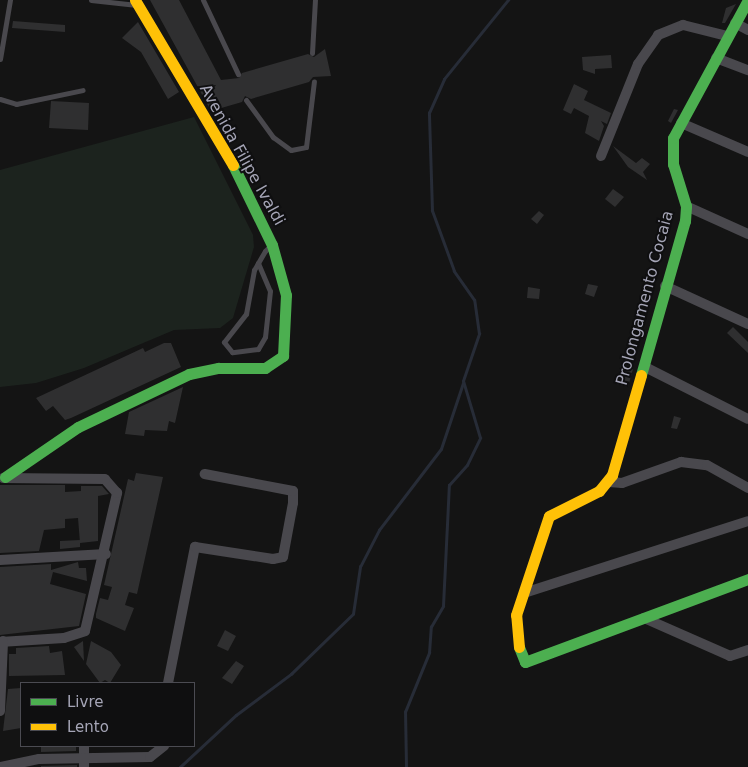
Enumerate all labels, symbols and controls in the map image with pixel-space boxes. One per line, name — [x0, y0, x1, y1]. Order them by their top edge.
street label: Avenida Filipe Ivaldi — [195, 81, 289, 229]
street label: Prolongamento Cocaia — [612, 208, 678, 388]
legend — [20, 682, 195, 747]
text: Livre — [67, 693, 103, 711]
text: Lento — [67, 718, 109, 736]

